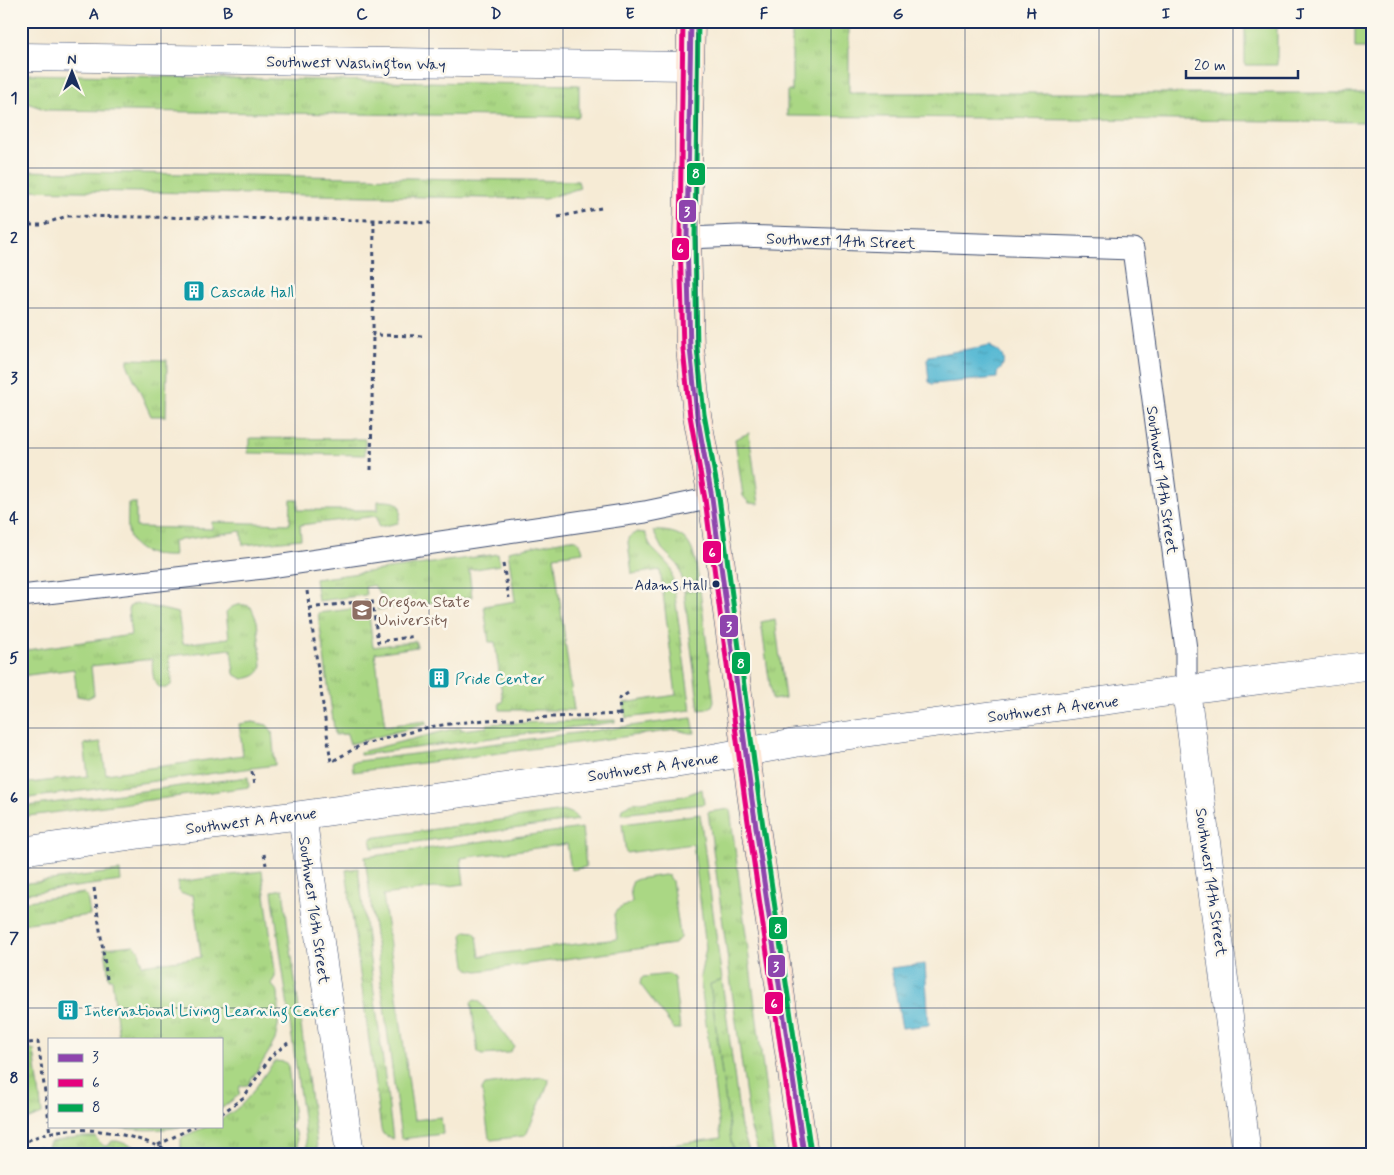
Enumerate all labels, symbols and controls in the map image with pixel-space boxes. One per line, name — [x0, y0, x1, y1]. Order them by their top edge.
text: A — [89, 4, 99, 25]
text: B — [223, 4, 233, 25]
text: C — [356, 4, 368, 25]
text: D — [490, 4, 502, 25]
text: E — [625, 4, 635, 25]
text: F — [760, 4, 769, 25]
text: G — [893, 4, 904, 25]
text: H — [1027, 4, 1038, 25]
text: I — [1162, 4, 1171, 25]
text: J — [1295, 4, 1305, 25]
north arrow — [48, 48, 98, 98]
scale bar — [1186, 48, 1299, 80]
text: N — [67, 51, 77, 69]
street label: Southwest Washington Way — [266, 51, 446, 77]
text: 20 m — [1194, 56, 1226, 76]
text: 1 — [10, 88, 18, 109]
line badge: 8 — [686, 162, 706, 186]
text: 8 — [692, 165, 700, 183]
line badge: 3 — [678, 199, 697, 223]
text: 3 — [684, 203, 691, 221]
text: 2 — [10, 228, 18, 249]
street label: Southwest 14th Street — [766, 228, 917, 255]
line badge: 6 — [671, 237, 690, 261]
text: 6 — [676, 240, 684, 258]
building icon: Cascade Hall — [182, 279, 206, 303]
place label: Cascade Hall — [210, 282, 294, 303]
text: 3 — [10, 368, 18, 389]
street label: Southwest 14th Street — [1141, 405, 1182, 556]
text: 4 — [9, 508, 19, 529]
line badge: 6 — [702, 540, 722, 564]
text: 6 — [708, 544, 716, 562]
place label: Adams Hall — [635, 576, 707, 596]
marker: Adams Hall — [711, 579, 721, 589]
place label: Oregon State University — [378, 592, 470, 631]
school or university icon: Oregon State University — [350, 598, 374, 622]
line badge: 3 — [719, 614, 739, 638]
text: 3 — [726, 618, 733, 636]
text: 5 — [9, 648, 19, 669]
line badge: 8 — [731, 651, 751, 675]
text: 8 — [737, 655, 745, 673]
building icon: Pride Center — [427, 666, 451, 690]
place label: Pride Center — [455, 669, 545, 690]
street label: Southwest A Avenue — [986, 691, 1120, 728]
street label: Southwest A Avenue — [586, 748, 720, 787]
text: 6 — [10, 788, 18, 809]
street label: Southwest A Avenue — [184, 803, 318, 840]
street label: Southwest 14th Street — [1190, 807, 1231, 958]
street label: Southwest 16th Street — [293, 835, 334, 986]
line badge: 8 — [768, 916, 788, 940]
text: 8 — [774, 920, 782, 938]
text: 7 — [9, 928, 19, 949]
line badge: 3 — [767, 954, 786, 978]
text: 3 — [773, 958, 780, 976]
line badge: 6 — [764, 991, 784, 1015]
text: 6 — [770, 995, 778, 1013]
building icon: International Living Learning Center — [56, 998, 80, 1022]
place label: International Living Learning Center — [84, 1001, 340, 1023]
legend — [48, 1038, 222, 1128]
text: 3 — [92, 1048, 99, 1068]
text: 8 — [9, 1068, 19, 1089]
text: 6 — [92, 1074, 100, 1094]
text: 8 — [92, 1098, 100, 1118]

